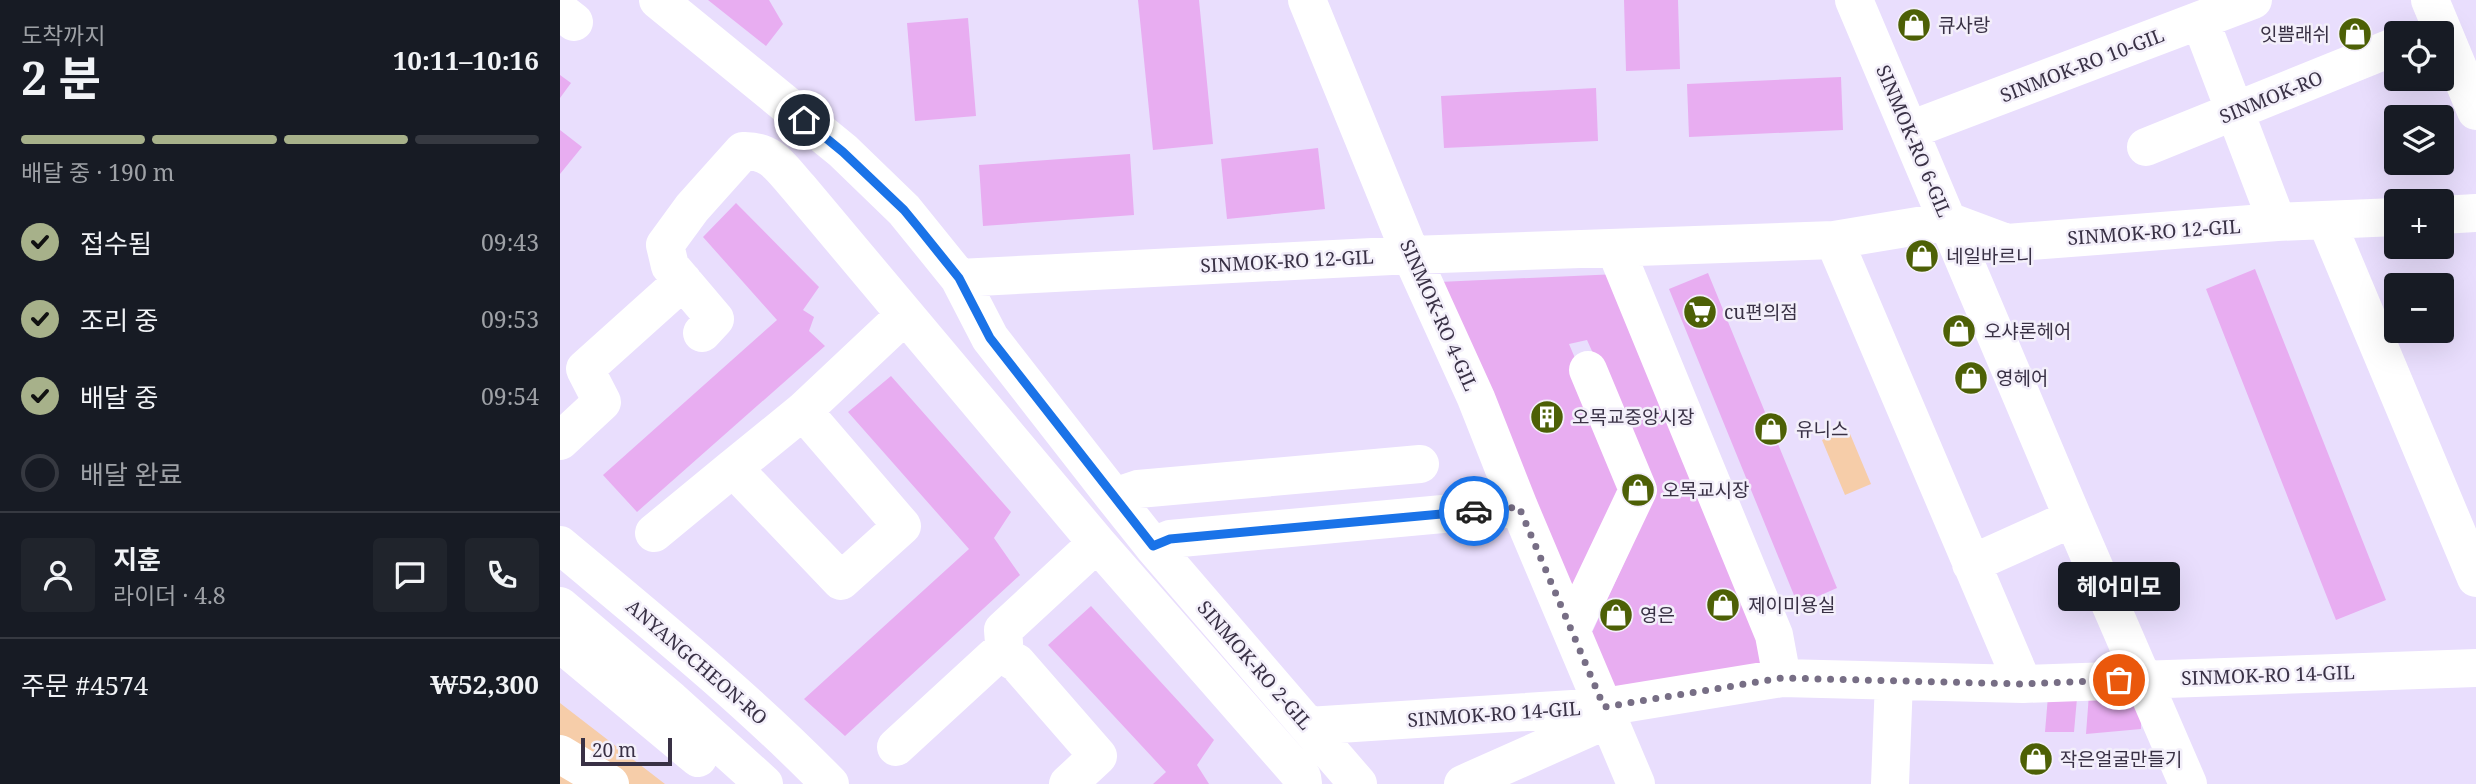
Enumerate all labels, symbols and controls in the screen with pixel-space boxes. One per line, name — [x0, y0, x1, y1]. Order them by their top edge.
shop icon: 큐사랑 — [1895, 6, 1933, 44]
place label: 큐사랑 — [1938, 12, 1990, 38]
shop icon: 잇쁨래쉬 — [2336, 15, 2374, 53]
text: 도착까지 — [21, 19, 106, 51]
place label: 잇쁨래쉬 — [2260, 21, 2330, 47]
map controls — [2384, 21, 2454, 343]
button: locate — [2384, 21, 2454, 91]
street label: SINMOK-RO 10-GIL — [1996, 22, 2168, 108]
text: 10:11–10:16 — [393, 42, 539, 78]
text: 2 분 — [21, 46, 101, 108]
street label: SINMOK-RO 6-GIL — [1870, 61, 1958, 221]
street label: SINMOK-RO — [2216, 65, 2326, 129]
pin — [774, 90, 834, 150]
icon: home — [785, 101, 823, 139]
button: layers — [2384, 105, 2454, 175]
text: 배달 중 · 190 m — [21, 156, 174, 188]
button: + — [2384, 189, 2454, 259]
street label: SINMOK-RO 12-GIL — [2067, 213, 2242, 251]
icon: check — [21, 223, 59, 261]
text: 접수됨 — [80, 225, 152, 261]
text: 09:43 — [481, 226, 539, 258]
street label: SINMOK-RO 4-GIL — [1394, 235, 1484, 395]
shop icon: 네일바르니 — [1903, 237, 1941, 275]
street label: SINMOK-RO 12-GIL — [1200, 243, 1374, 279]
place label: 네일바르니 — [1946, 243, 2033, 269]
button: − — [2384, 273, 2454, 343]
supermarket icon: cu편의점 — [1681, 293, 1719, 331]
place label: cu편의점 — [1724, 299, 1798, 325]
icon: check — [21, 300, 59, 338]
text: 조리 중 — [80, 302, 159, 338]
text: 09:53 — [481, 303, 539, 335]
shop icon: 오샤론헤어 — [1940, 312, 1978, 350]
place label: 오샤론헤어 — [1984, 318, 2071, 344]
shop icon: 영헤어 — [1952, 359, 1990, 397]
place label: 영헤어 — [1996, 365, 2048, 391]
icon: check — [21, 377, 59, 415]
text: 배달 중 — [80, 379, 159, 415]
text: 09:54 — [481, 380, 539, 412]
building icon: 오목교중앙시장 — [1528, 398, 1566, 436]
place label: 오목교중앙시장 — [1572, 404, 1694, 430]
shop icon: 유니스 — [1752, 410, 1790, 448]
place label: 유니스 — [1796, 416, 1848, 442]
text: 배달 완료 — [80, 456, 182, 492]
shop icon: 오목교시장 — [1619, 471, 1657, 509]
courier — [1439, 476, 1509, 546]
place label: 오목교시장 — [1662, 477, 1749, 503]
icon: car — [1455, 492, 1493, 530]
button: person — [21, 538, 95, 612]
button: chat — [373, 538, 447, 612]
button: phone — [465, 538, 539, 612]
text: 지훈 — [113, 541, 161, 577]
callout: 헤어미모 — [2058, 561, 2180, 610]
text: 헤어미모 — [2077, 570, 2161, 602]
text: 라이더 · 4.8 — [113, 579, 226, 611]
shop icon: 제이미용실 — [1704, 586, 1742, 624]
place label: 제이미용실 — [1748, 592, 1835, 618]
street label: ANYANGCHEON-RO — [621, 593, 773, 731]
street label: SINMOK-RO 2-GIL — [1192, 595, 1318, 735]
shop icon: 영은 — [1597, 596, 1635, 634]
place label: 영은 — [1640, 602, 1675, 628]
pin — [2089, 650, 2149, 710]
street label: SINMOK-RO 14-GIL — [2181, 659, 2355, 691]
icon: bag — [2100, 661, 2138, 699]
text: ₩52,300 — [430, 666, 539, 702]
text: 주문 #4574 — [21, 667, 148, 703]
street label: SINMOK-RO 14-GIL — [1407, 695, 1582, 733]
scale bar — [581, 735, 672, 767]
text: 20 m — [592, 737, 636, 763]
shop icon: 작은얼굴만들기 — [2017, 740, 2055, 778]
place label: 작은얼굴만들기 — [2060, 746, 2182, 772]

